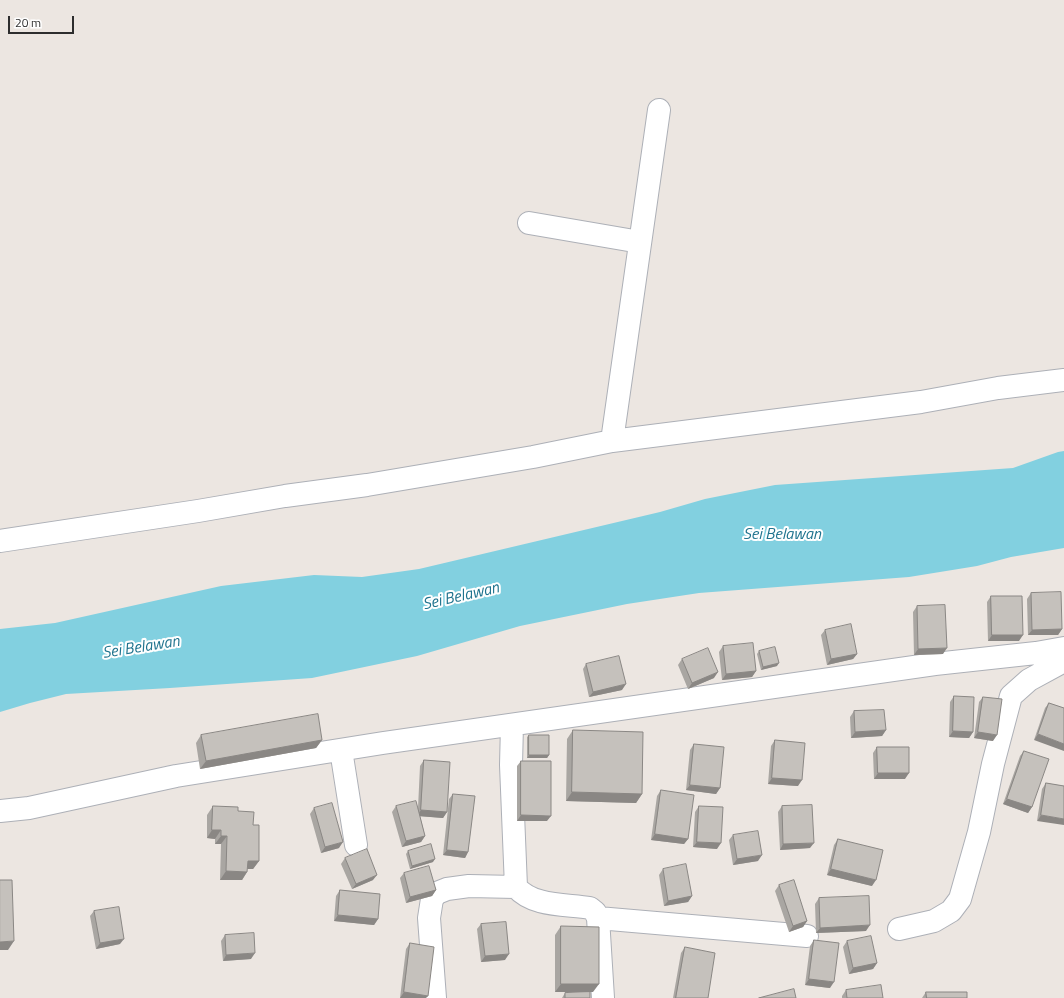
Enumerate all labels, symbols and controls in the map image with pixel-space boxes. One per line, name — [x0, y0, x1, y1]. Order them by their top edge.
scale bar — [10, 8, 76, 34]
text: 20 m — [15, 13, 41, 32]
water label: Sei Belawan — [743, 525, 821, 545]
water label: Sei Belawan — [421, 579, 501, 615]
water label: Sei Belawan — [101, 632, 181, 664]

